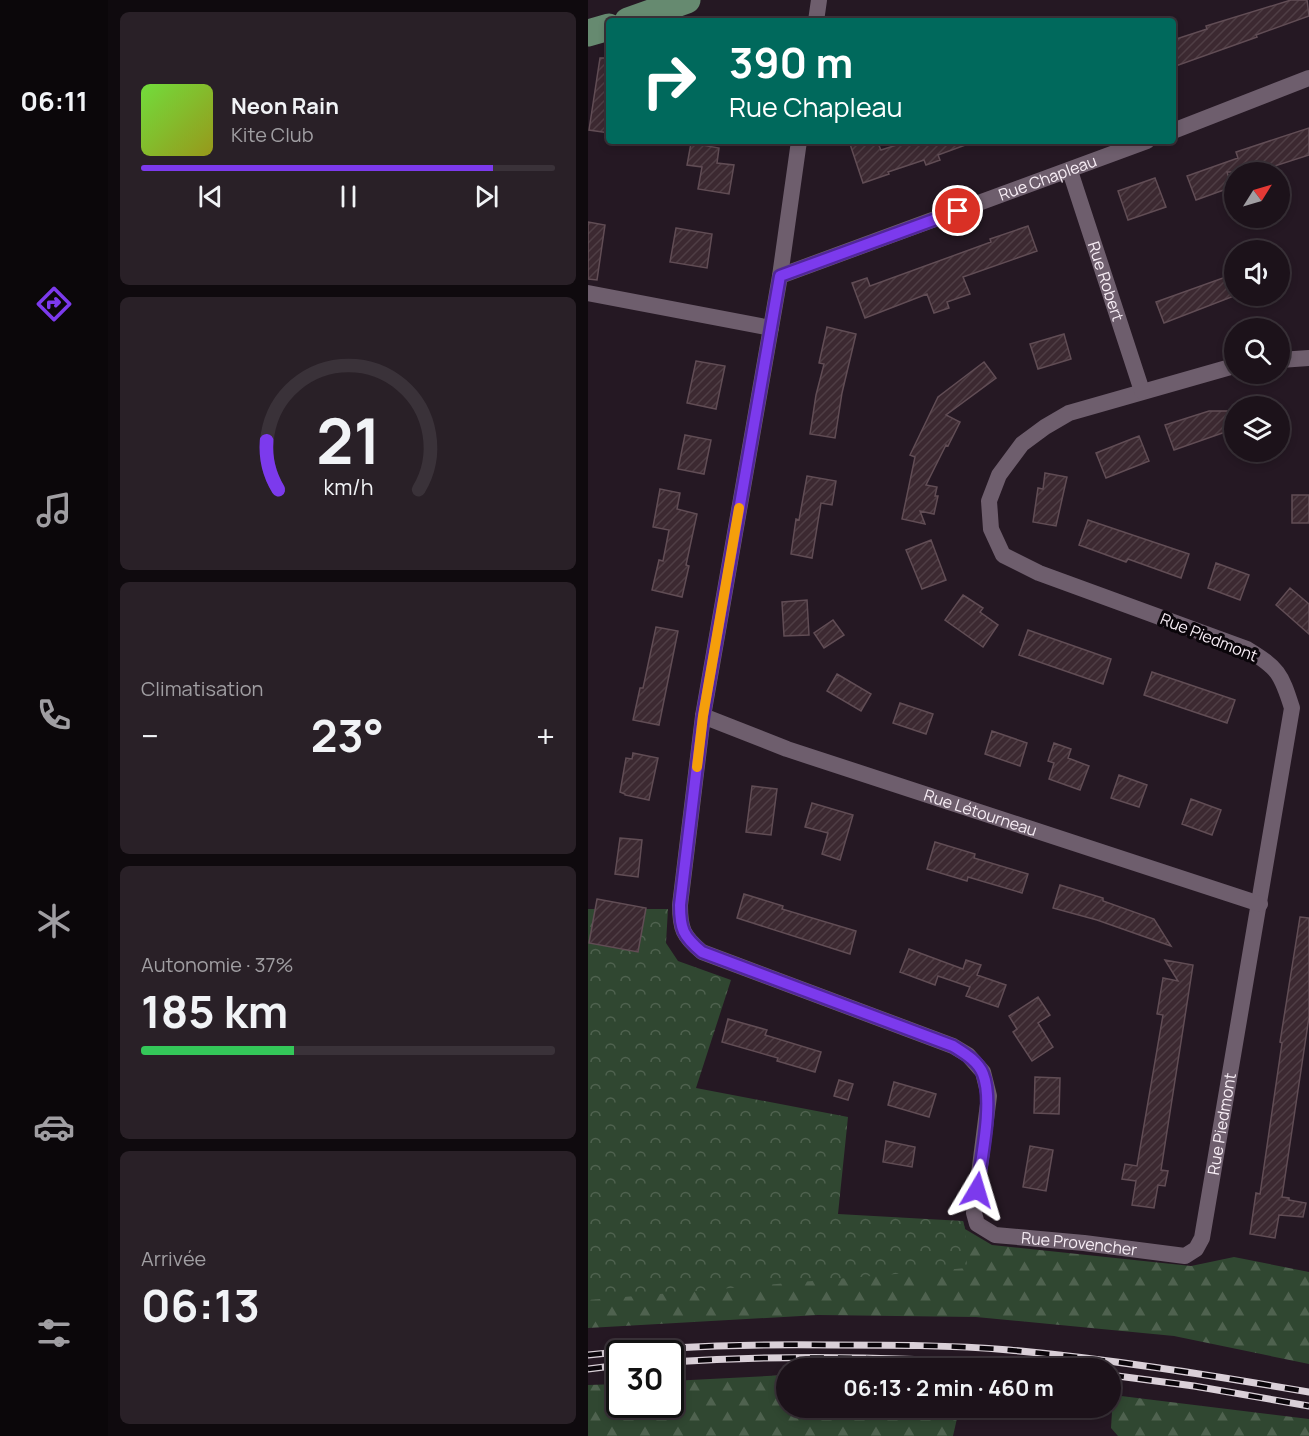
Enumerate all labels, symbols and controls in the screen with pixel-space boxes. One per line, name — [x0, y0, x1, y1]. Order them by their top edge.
text: 390 m — [729, 33, 853, 91]
icon: right — [630, 42, 708, 120]
text: 06:11 — [20, 82, 88, 119]
text: Rue Chapleau — [729, 88, 902, 125]
text: Neon Rain — [231, 91, 339, 121]
text: Kite Club — [231, 121, 314, 148]
street label: Rue Chapleau — [995, 150, 1100, 206]
north arrow — [1224, 162, 1290, 228]
map controls — [1224, 162, 1290, 462]
icon: previous — [194, 180, 227, 213]
icon: pause — [332, 180, 365, 213]
icon: next — [470, 180, 503, 213]
pin — [932, 185, 983, 236]
icon: arrive — [941, 194, 974, 227]
street label: Rue Robert — [1083, 238, 1129, 324]
button: sound — [1224, 240, 1290, 306]
icon: directions — [33, 283, 75, 325]
button: search — [1224, 318, 1290, 384]
button: layers — [1224, 396, 1290, 462]
text: 21 — [316, 397, 380, 483]
text: km/h — [323, 473, 373, 502]
icon: music — [33, 489, 75, 531]
street label: Rue Piedmont — [1157, 607, 1261, 667]
text: Climatisation — [141, 675, 263, 702]
icon: phone — [33, 694, 75, 736]
text: 23° — [311, 704, 384, 766]
text: − — [141, 713, 159, 758]
text: + — [536, 713, 555, 758]
street label: Rue Létourneau — [921, 784, 1040, 841]
icon: climate — [33, 900, 75, 942]
text: Autonomie · 37% — [141, 951, 294, 978]
text: 185 km — [141, 980, 288, 1042]
street label: Rue Piedmont — [1202, 1071, 1241, 1177]
icon: car — [33, 1106, 75, 1148]
position arrow — [945, 1158, 1009, 1222]
street label: Rue Provencher — [1020, 1226, 1139, 1261]
text: Arrivée — [141, 1245, 206, 1272]
text: 06:13 — [141, 1274, 260, 1336]
icon: filters — [33, 1312, 75, 1354]
speed limit sign: 30 — [606, 1340, 684, 1418]
text: 06:13 · 2 min · 460 m — [843, 1373, 1054, 1403]

